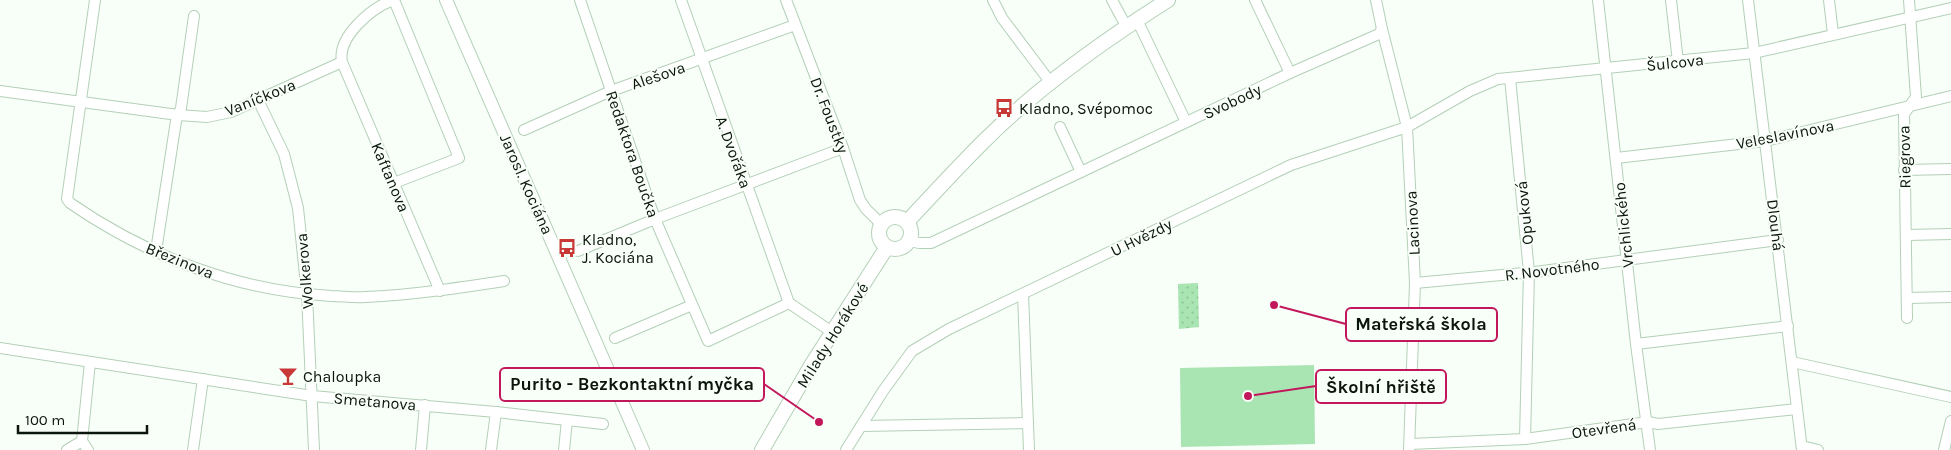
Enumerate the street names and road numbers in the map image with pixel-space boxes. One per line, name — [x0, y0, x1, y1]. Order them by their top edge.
street label: Šulcova — [1645, 50, 1705, 75]
street label: Alešova — [629, 57, 688, 94]
street label: Dr. Foustky — [806, 74, 853, 156]
street label: Vaníčkova — [222, 75, 298, 120]
street label: Svobody — [1200, 80, 1265, 123]
street label: Redaktora Boučka — [602, 88, 663, 220]
street label: A. Dvořáka — [712, 113, 755, 191]
street label: Veleslavínova — [1735, 116, 1836, 153]
street label: Riegrova — [1894, 125, 1915, 189]
street label: Jarosl. Kociána — [496, 131, 557, 237]
street label: Kaftanova — [367, 139, 414, 215]
street label: Opuková — [1512, 180, 1537, 246]
street label: Vrchlického — [1610, 181, 1637, 268]
street label: Lacinova — [1401, 190, 1424, 256]
street label: Dlouhá — [1763, 198, 1788, 252]
street label: U Hvězdy — [1108, 214, 1175, 260]
street label: Wolkerova — [292, 232, 317, 309]
street label: Březinova — [143, 238, 217, 283]
street label: R. Novotného — [1504, 254, 1600, 285]
street label: Milady Horákové — [792, 279, 872, 391]
street label: Smetanova — [333, 388, 417, 415]
street label: Otevřená — [1571, 415, 1638, 442]

